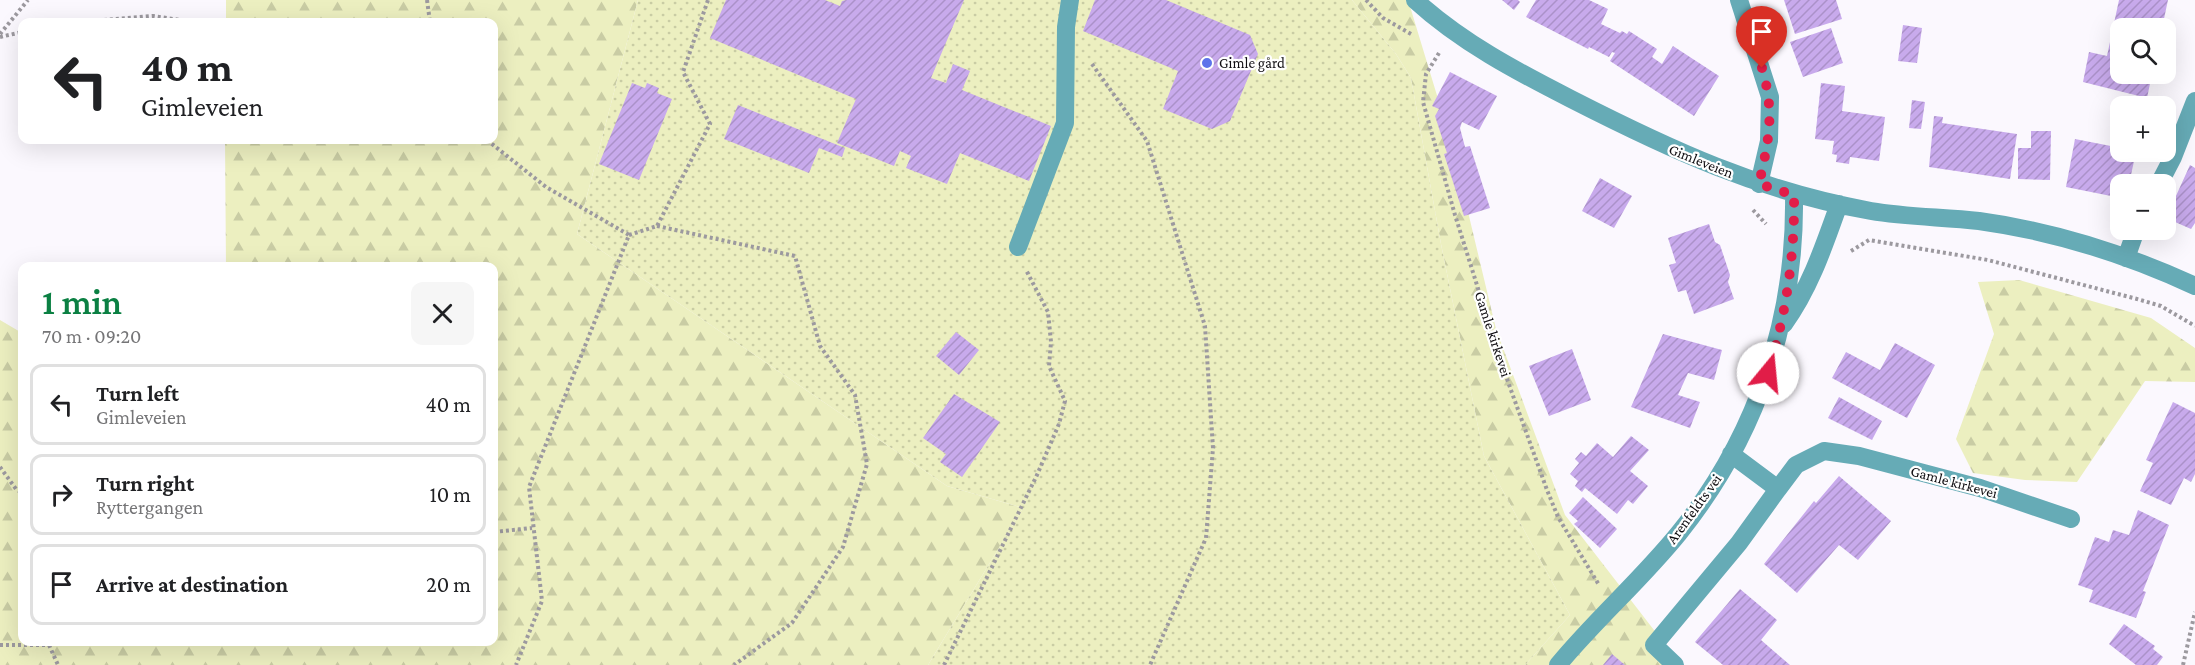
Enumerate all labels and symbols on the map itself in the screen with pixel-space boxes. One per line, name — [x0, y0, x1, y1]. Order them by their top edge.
pin — [1736, 6, 1787, 68]
place label: Gimle gård — [1219, 55, 1285, 72]
marker: Gimle gård — [1200, 56, 1214, 70]
street label: Gimleveien — [1667, 141, 1735, 181]
street label: Gamle kirkevei — [1472, 289, 1514, 379]
position arrow — [1736, 341, 1800, 405]
street label: Gamle kirkevei — [1909, 463, 1999, 501]
street label: Arenfeldts vei — [1663, 471, 1725, 547]

